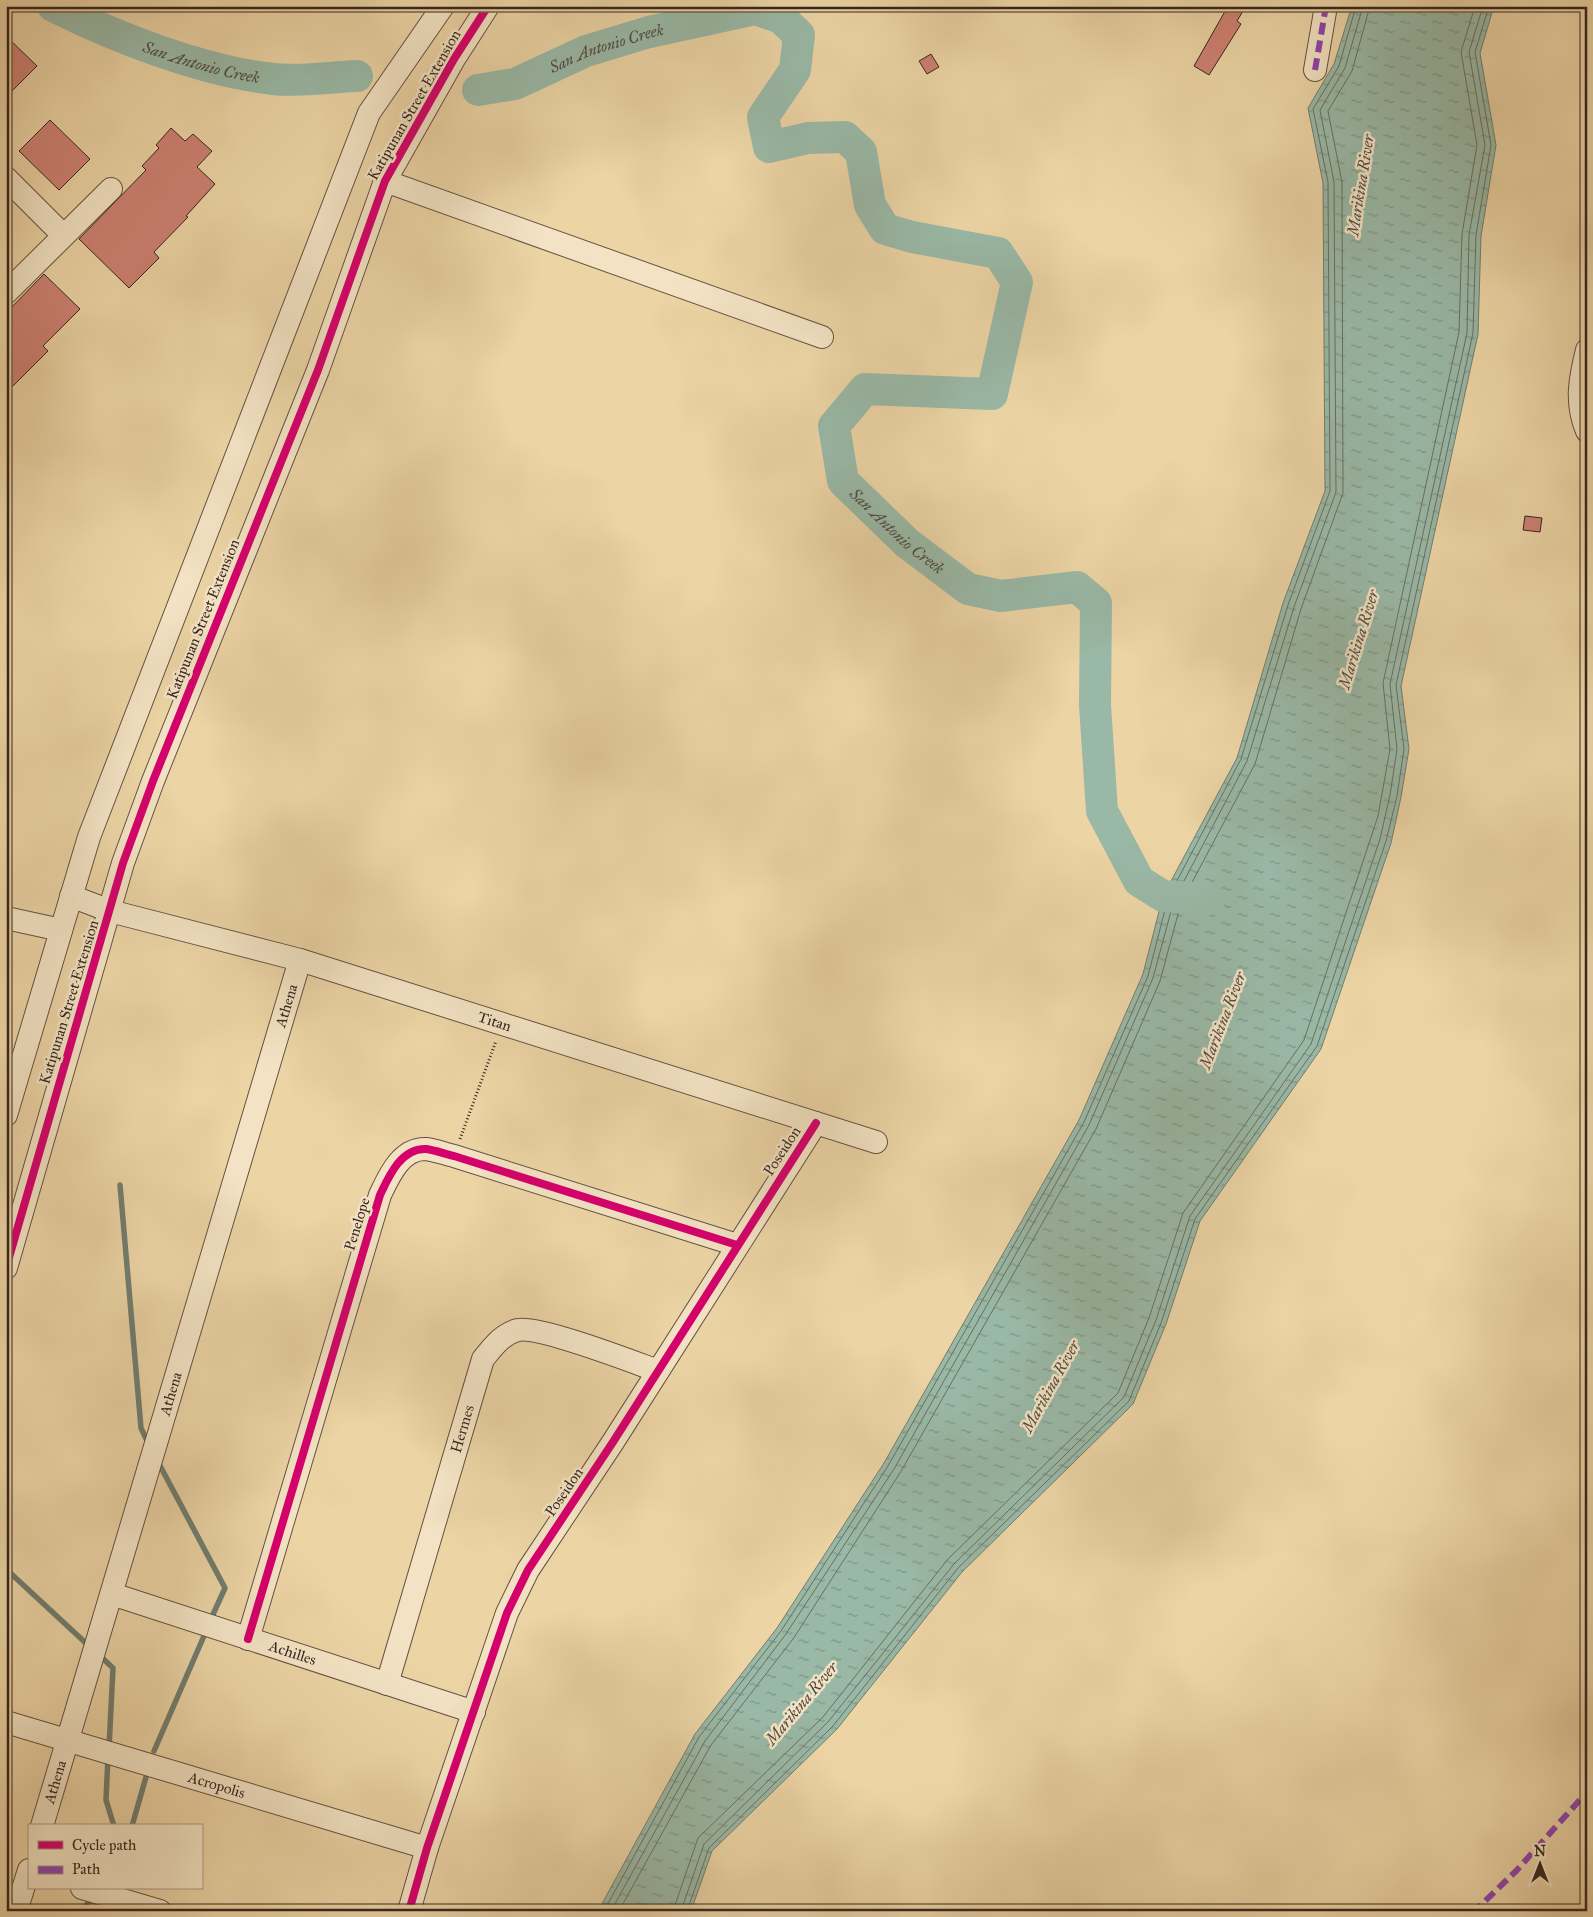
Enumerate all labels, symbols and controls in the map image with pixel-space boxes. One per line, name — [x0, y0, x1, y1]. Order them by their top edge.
water label: San Antonio Creek — [545, 20, 665, 77]
street label: Katipunan Street Extension — [364, 27, 464, 183]
water label: San Antonio Creek — [139, 37, 261, 87]
water label: Marikina River — [1343, 132, 1378, 239]
water label: San Antonio Creek — [845, 483, 948, 578]
street label: Katipunan Street Extension — [163, 537, 243, 701]
water label: Marikina River — [1334, 586, 1383, 693]
street label: Katipunan Street Extension — [35, 918, 103, 1086]
water label: Marikina River — [1195, 968, 1250, 1073]
street label: Athena — [271, 981, 302, 1030]
street label: Titan — [476, 1008, 514, 1035]
street label: Poseidon — [759, 1123, 805, 1179]
street label: Penelope — [340, 1195, 374, 1253]
water label: Marikina River — [1016, 1336, 1084, 1437]
street label: Athena — [156, 1369, 186, 1419]
street label: Hermes — [447, 1403, 478, 1455]
street label: Poseidon — [541, 1464, 587, 1520]
street label: Achilles — [266, 1636, 319, 1669]
water label: Marikina River — [760, 1657, 842, 1750]
street label: Athena — [40, 1757, 70, 1807]
street label: Acropolis — [185, 1768, 247, 1802]
legend — [28, 1824, 202, 1890]
text: Cycle path — [72, 1836, 137, 1854]
north arrow — [1516, 1840, 1566, 1890]
text: N — [1534, 1843, 1546, 1860]
text: Path — [72, 1860, 101, 1878]

